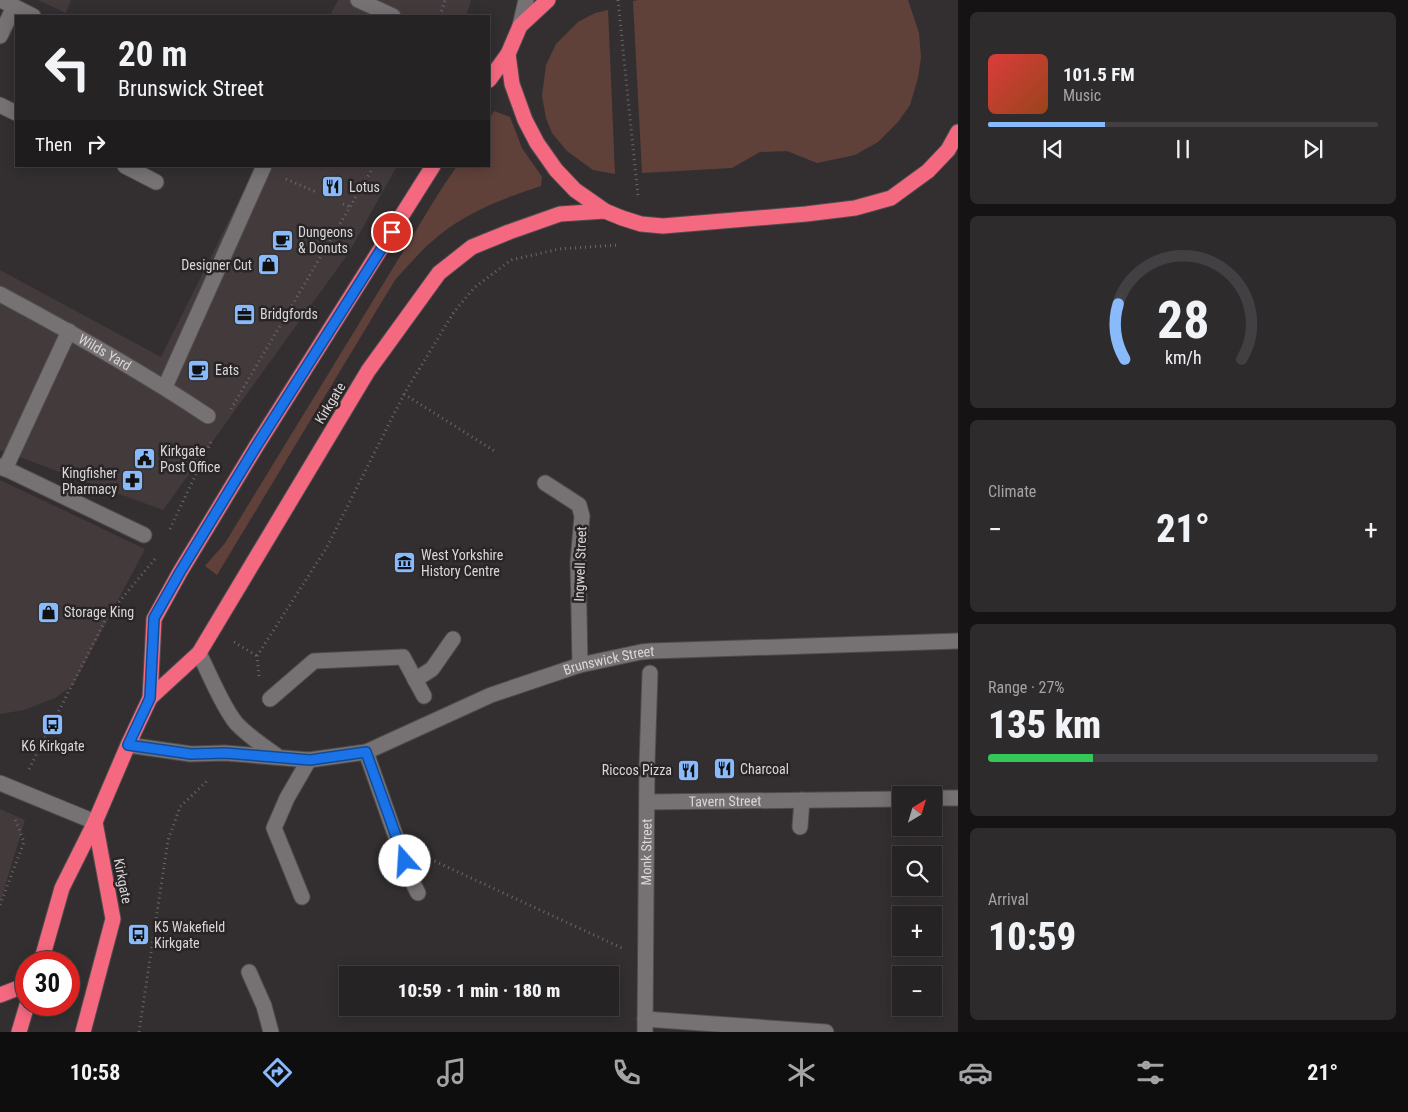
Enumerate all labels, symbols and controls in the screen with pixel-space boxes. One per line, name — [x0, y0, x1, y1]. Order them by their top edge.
text: 20 m — [118, 34, 187, 75]
icon: left — [35, 35, 100, 100]
text: 101.5 FM — [1063, 63, 1135, 86]
text: Brunswick Street — [118, 76, 264, 101]
text: Music — [1063, 86, 1101, 105]
icon: right — [82, 130, 110, 158]
text: Then — [35, 133, 72, 156]
icon: previous — [1039, 135, 1067, 163]
icon: pause — [1169, 135, 1197, 163]
icon: next — [1299, 135, 1327, 163]
restaurant icon: Lotus — [321, 175, 345, 199]
place label: Lotus — [349, 179, 380, 195]
pin — [371, 211, 413, 253]
icon: arrive — [378, 218, 406, 246]
place label: Dungeons & Donuts — [298, 224, 353, 256]
cafe icon: Dungeons & Donuts — [270, 228, 294, 252]
shop icon: Designer Cut — [256, 253, 280, 277]
place label: Designer Cut — [181, 257, 252, 273]
text: 28 — [1157, 290, 1209, 351]
office icon: Bridgfords — [232, 302, 256, 326]
place label: Bridgfords — [260, 306, 318, 322]
street label: Wilds Yard — [76, 331, 134, 374]
text: km/h — [1165, 347, 1201, 368]
cafe icon: Eats — [187, 358, 211, 382]
place label: Eats — [215, 362, 239, 378]
street label: Kirkgate — [311, 379, 349, 427]
place label: Kirkgate Post Office — [160, 443, 221, 475]
public building icon: Kirkgate Post Office — [132, 447, 156, 471]
place label: Kingfisher Pharmacy — [62, 465, 117, 497]
pharmacy icon: Kingfisher Pharmacy — [121, 469, 145, 493]
text: Climate — [988, 482, 1036, 501]
text: 21° — [1156, 507, 1210, 551]
text: − — [988, 513, 1002, 546]
text: + — [1364, 513, 1378, 546]
street label: Ingwell Street — [571, 526, 589, 602]
place label: West Yorkshire History Centre — [421, 547, 504, 579]
museum icon: West Yorkshire History Centre — [393, 551, 417, 575]
shop icon: Storage King — [36, 600, 60, 624]
place label: Storage King — [64, 604, 134, 620]
street label: Brunswick Street — [561, 643, 655, 678]
text: Range · 27% — [988, 678, 1064, 697]
text: 135 km — [988, 703, 1101, 747]
bus stop icon: K6 Kirkgate — [41, 712, 65, 736]
place label: K6 Kirkgate — [21, 738, 85, 754]
restaurant icon: Charcoal — [712, 757, 736, 781]
restaurant icon: Riccos Pizza — [676, 758, 700, 782]
place label: Charcoal — [740, 761, 789, 777]
place label: Riccos Pizza — [602, 762, 672, 778]
north arrow — [892, 786, 942, 836]
map controls — [892, 786, 942, 1016]
street label: Tavern Street — [689, 793, 761, 810]
street label: Monk Street — [638, 819, 655, 885]
position arrow — [378, 834, 430, 886]
button: search — [892, 846, 942, 896]
street label: Kirkgate — [111, 857, 135, 905]
text: Arrival — [988, 890, 1029, 909]
button: + — [892, 906, 942, 956]
text: 10:59 — [988, 915, 1076, 959]
place label: K5 Wakefield Kirkgate — [154, 919, 225, 951]
bus stop icon: K5 Wakefield Kirkgate — [126, 923, 150, 947]
speed limit sign: 30 — [15, 951, 80, 1016]
button: − — [892, 966, 942, 1016]
text: 10:59 · 1 min · 180 m — [398, 979, 560, 1002]
icon: directions — [260, 1055, 295, 1090]
icon: music — [434, 1055, 469, 1090]
icon: phone — [609, 1055, 644, 1090]
icon: climate — [784, 1055, 819, 1090]
icon: car — [958, 1055, 993, 1090]
icon: filters — [1133, 1055, 1168, 1090]
text: 10:58 — [70, 1060, 120, 1085]
text: 21° — [1307, 1060, 1338, 1085]

